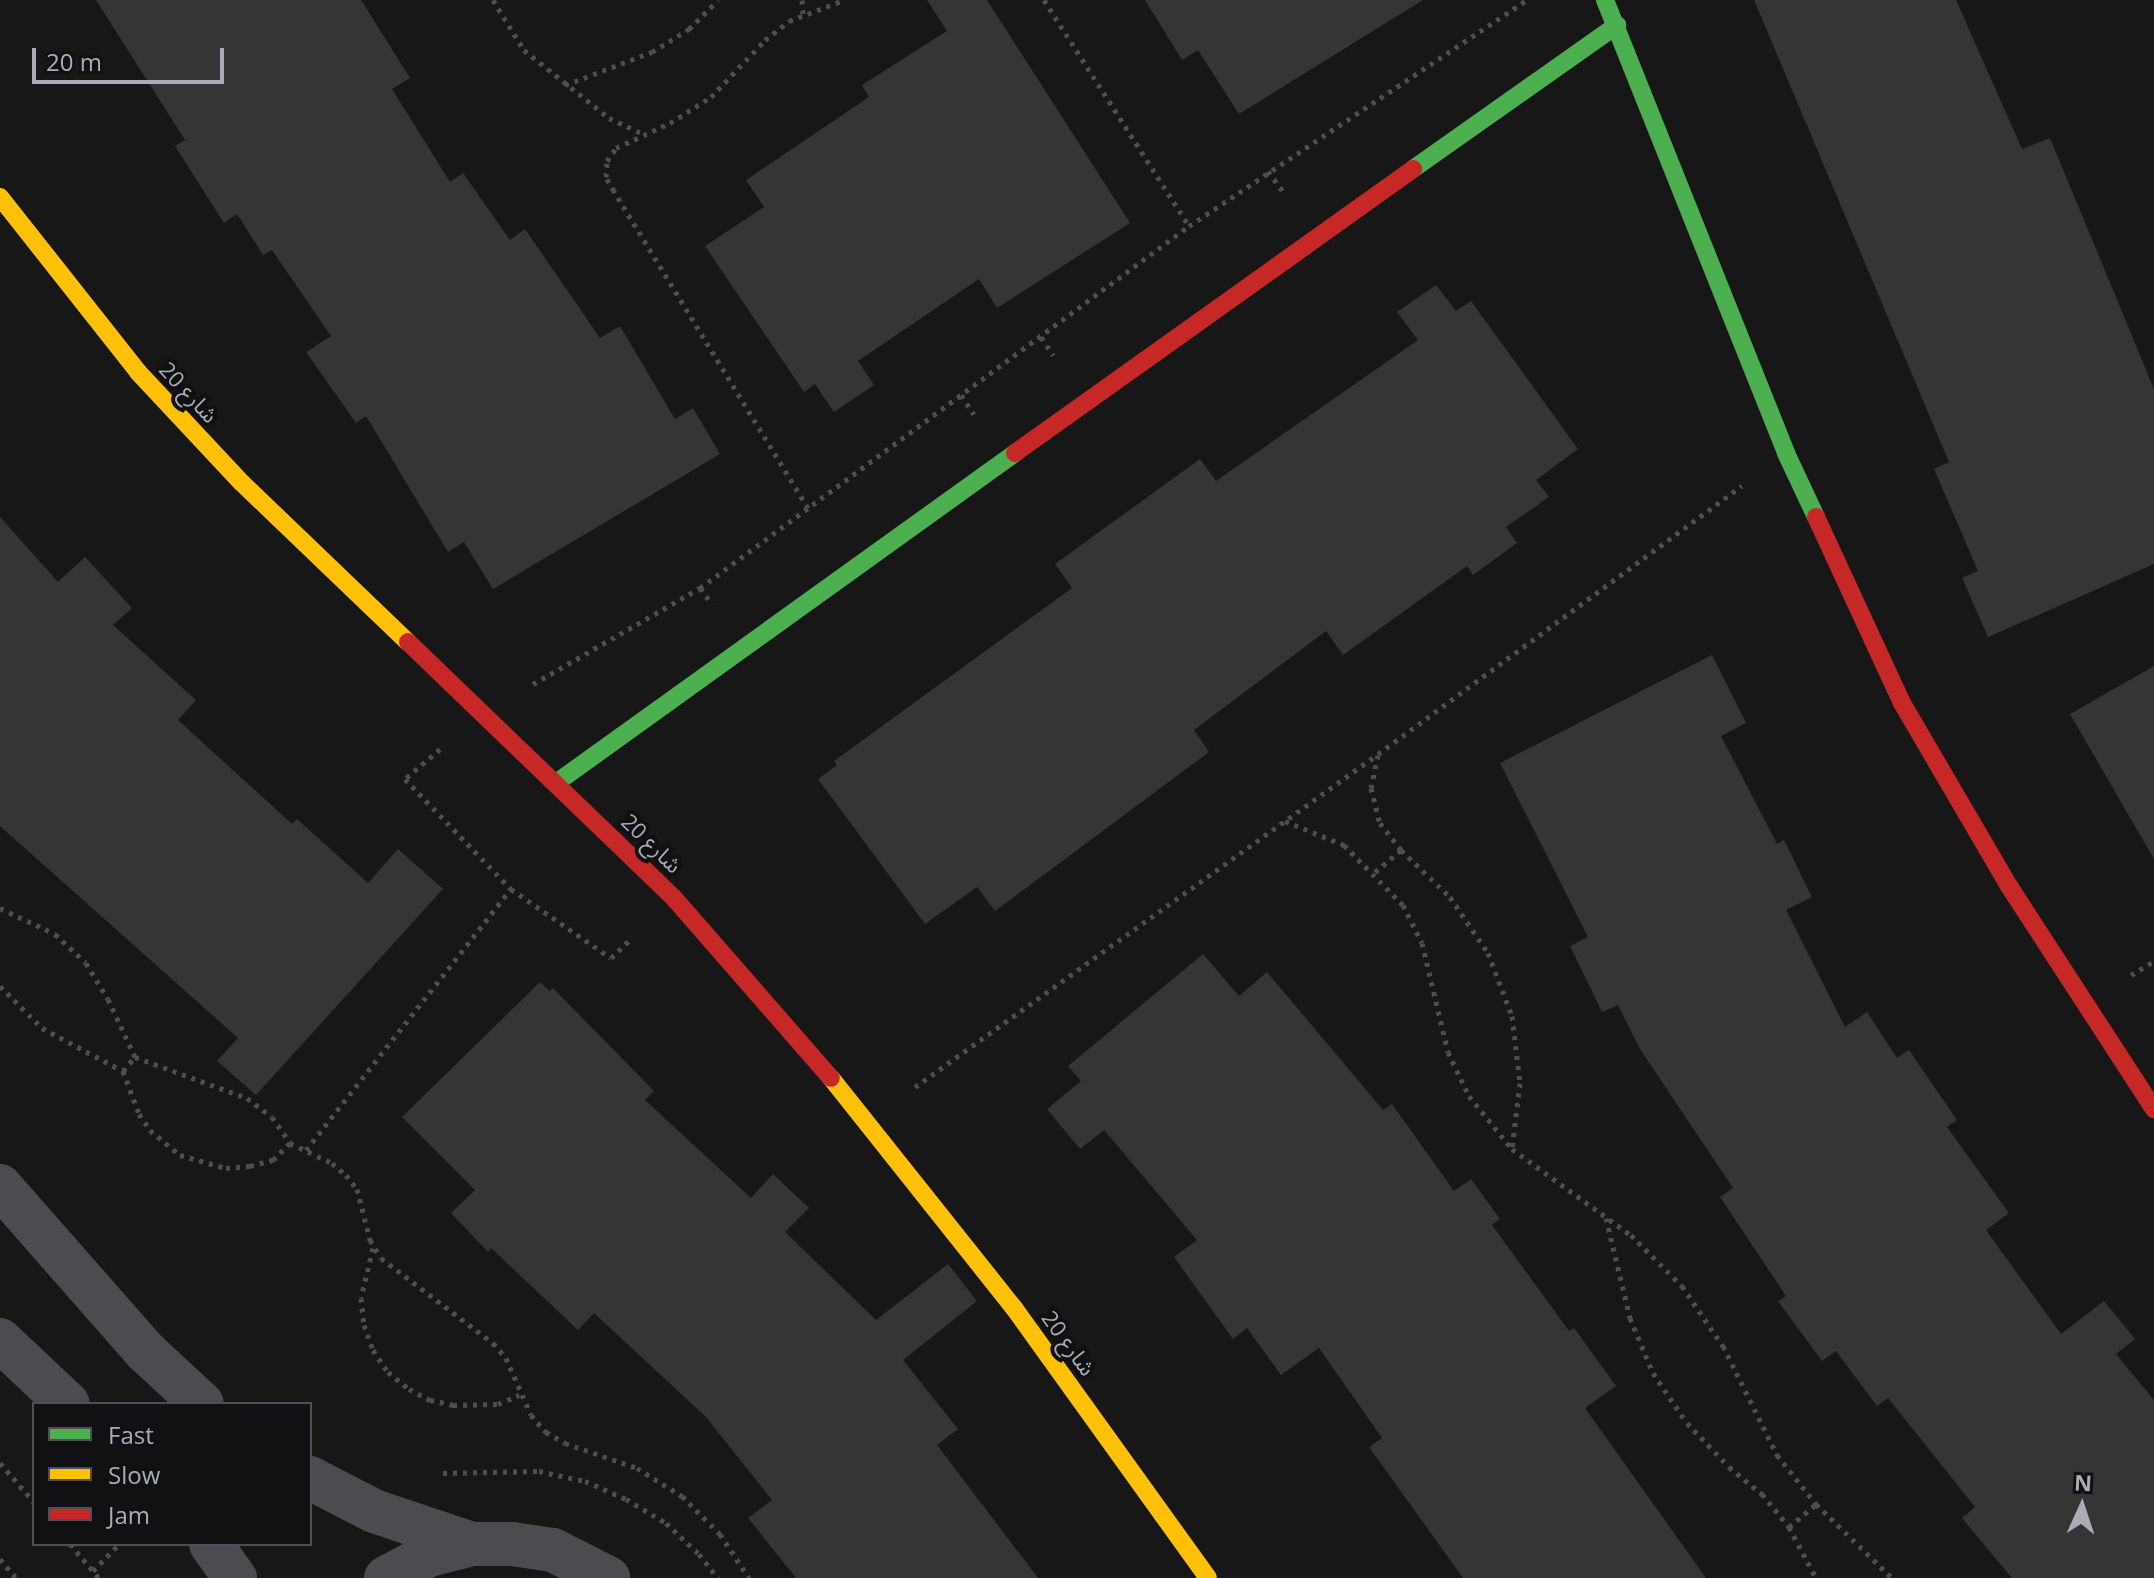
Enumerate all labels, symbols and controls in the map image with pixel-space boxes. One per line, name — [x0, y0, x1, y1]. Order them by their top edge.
scale bar — [36, 32, 228, 82]
text: 20 m — [46, 45, 102, 78]
street label: شارع 20 — [154, 356, 224, 428]
street label: شارع 20 — [616, 808, 688, 878]
street label: شارع 20 — [1037, 1305, 1101, 1381]
legend — [32, 1402, 312, 1546]
text: Fast — [108, 1418, 154, 1451]
text: Slow — [108, 1458, 160, 1491]
north arrow — [2042, 1466, 2122, 1546]
text: N — [2074, 1467, 2093, 1497]
text: Jam — [108, 1498, 150, 1531]

